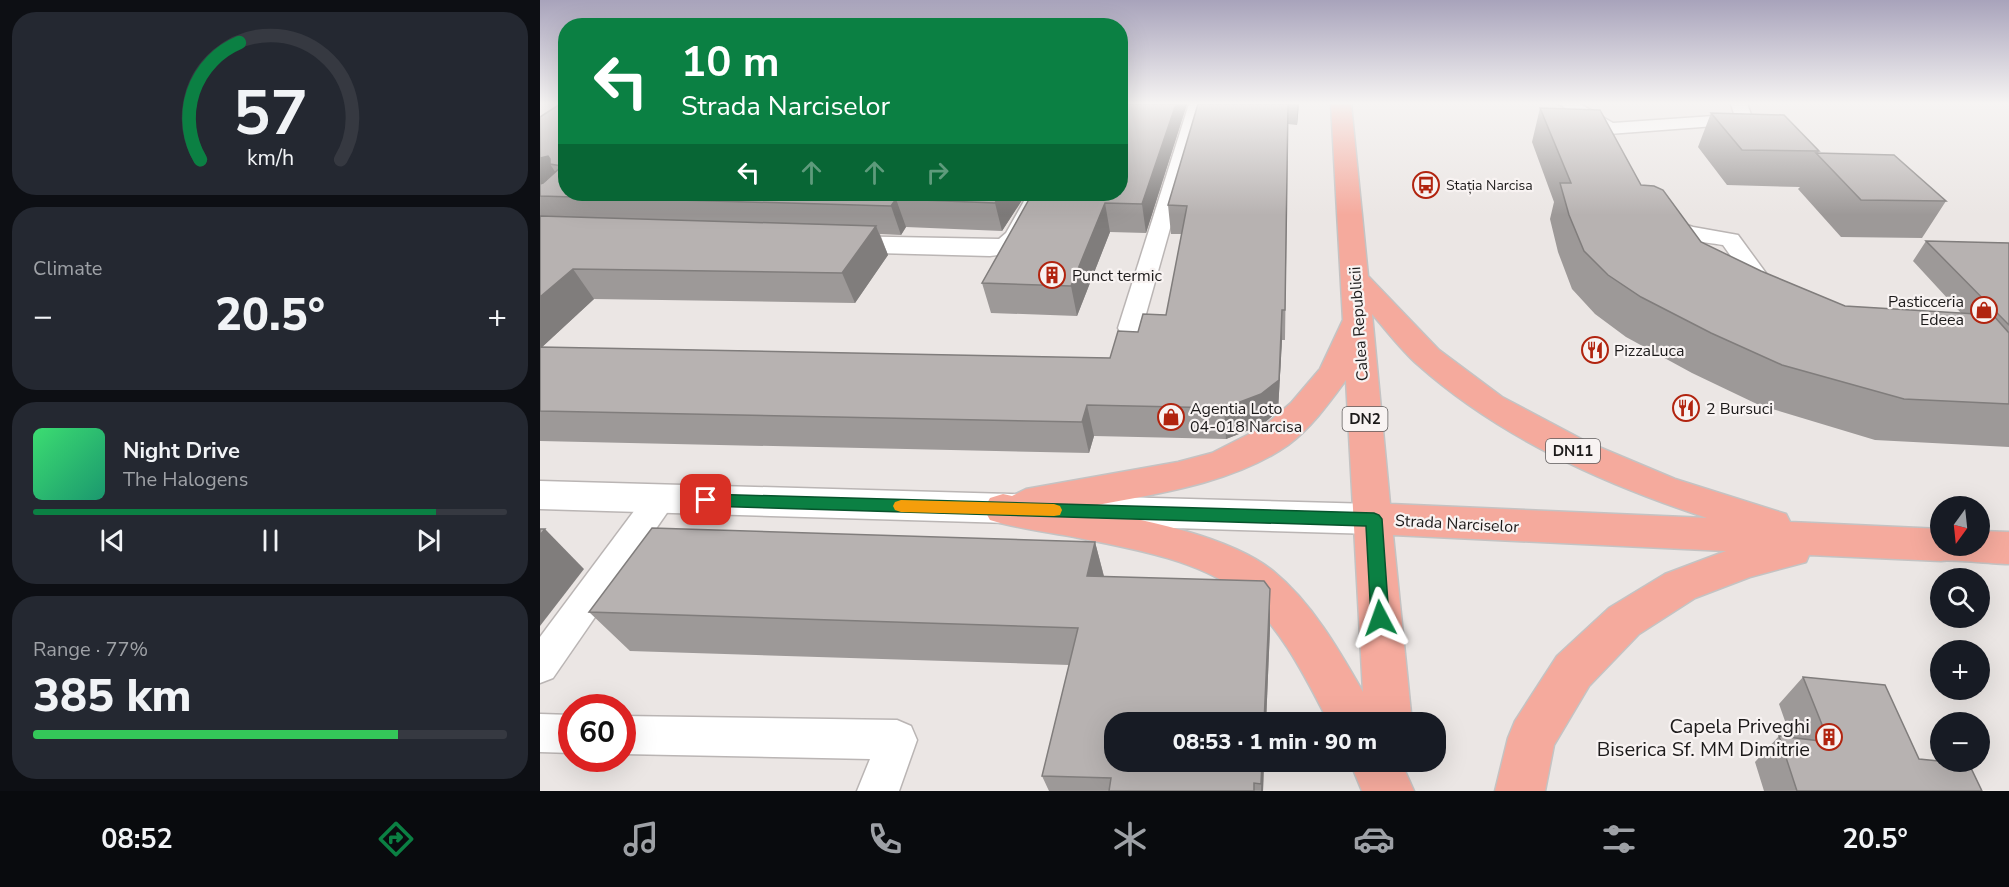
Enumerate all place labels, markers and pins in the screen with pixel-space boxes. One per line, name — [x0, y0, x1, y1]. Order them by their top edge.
bus stop icon: Stația Narcisa — [1411, 170, 1441, 200]
place label: Stația Narcisa — [1446, 176, 1533, 195]
building icon: Punct termic — [1037, 260, 1067, 290]
place label: Punct termic — [1072, 265, 1162, 287]
place label: Pasticceria Edeea — [1888, 291, 1964, 331]
shop icon: Pasticceria Edeea — [1969, 295, 1999, 325]
restaurant icon: PizzaLuca — [1580, 335, 1610, 365]
place label: PizzaLuca — [1614, 340, 1684, 362]
restaurant icon: 2 Bursuci — [1671, 393, 1701, 423]
place label: Agentia Loto 04-018 Narcisa — [1190, 398, 1302, 438]
place label: 2 Bursuci — [1706, 398, 1773, 420]
shop icon: Agentia Loto 04-018 Narcisa — [1156, 402, 1186, 432]
pin — [680, 474, 731, 525]
place label: Capela Priveghi Biserica Sf. MM Dimitrie — [1597, 713, 1810, 763]
building icon: Capela Priveghi Biserica Sf. MM Dimitrie — [1814, 722, 1844, 752]

